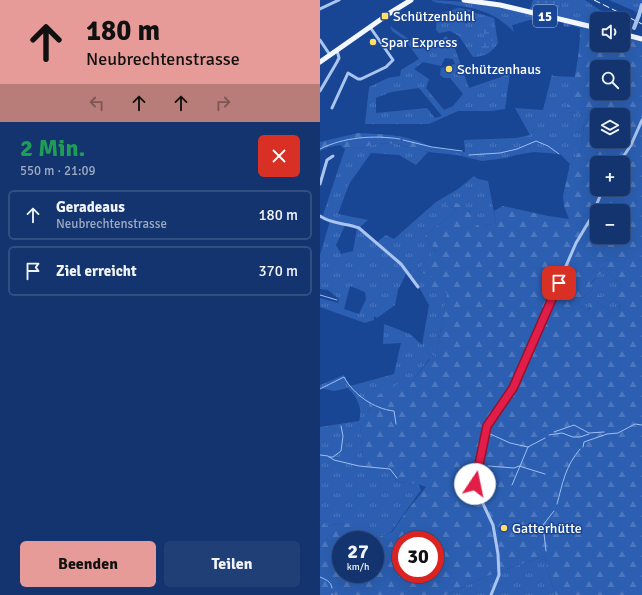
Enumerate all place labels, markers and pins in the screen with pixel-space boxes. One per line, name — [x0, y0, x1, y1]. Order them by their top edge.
place label: Schützenbühl — [393, 8, 475, 25]
marker: Schützenbühl — [380, 11, 390, 21]
place label: Spar Express — [381, 34, 457, 51]
marker: Spar Express — [368, 37, 378, 47]
place label: Schützenhaus — [457, 61, 541, 78]
marker: Schützenhaus — [444, 64, 454, 74]
pin — [542, 266, 576, 300]
place label: Gatterhütte — [512, 520, 582, 537]
marker: Gatterhütte — [499, 523, 509, 533]

